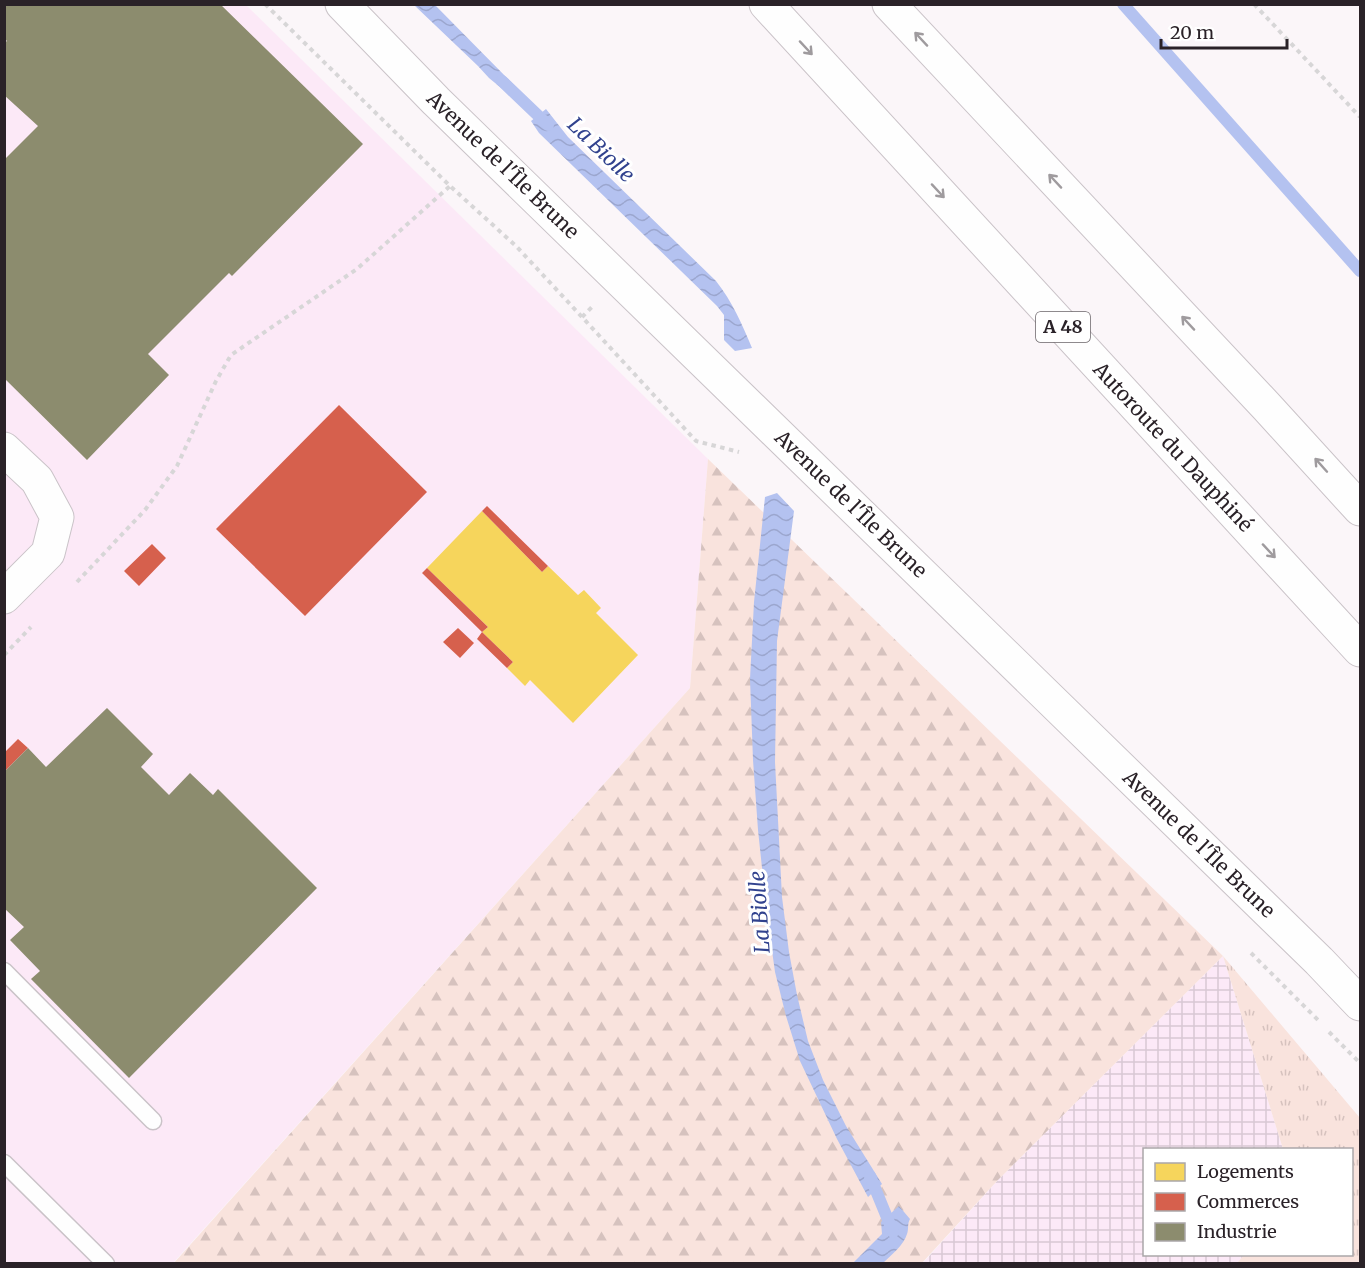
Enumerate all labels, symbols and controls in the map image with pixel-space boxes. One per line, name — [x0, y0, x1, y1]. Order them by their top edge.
scale bar — [1161, 12, 1287, 50]
text: 20 m — [1170, 21, 1214, 44]
one-way arrow — [914, 31, 928, 46]
one-way arrow — [798, 40, 813, 55]
street label: Avenue de l'Île Brune — [421, 84, 585, 244]
water label: La Biolle — [562, 111, 640, 188]
one-way arrow — [1047, 173, 1062, 188]
one-way arrow — [931, 183, 945, 198]
road number: A 48 — [1036, 312, 1090, 342]
one-way arrow — [1181, 315, 1195, 330]
street label: Autoroute du Dauphiné — [1088, 356, 1258, 537]
street label: Avenue de l'Île Brune — [769, 423, 933, 583]
one-way arrow — [1314, 458, 1328, 473]
one-way arrow — [1262, 543, 1276, 558]
street label: Avenue de l'Île Brune — [1117, 763, 1281, 923]
water label: La Biolle — [743, 870, 776, 954]
legend — [1143, 1148, 1353, 1256]
text: Logements — [1197, 1160, 1294, 1183]
text: Commerces — [1197, 1190, 1299, 1213]
text: Industrie — [1197, 1220, 1277, 1243]

